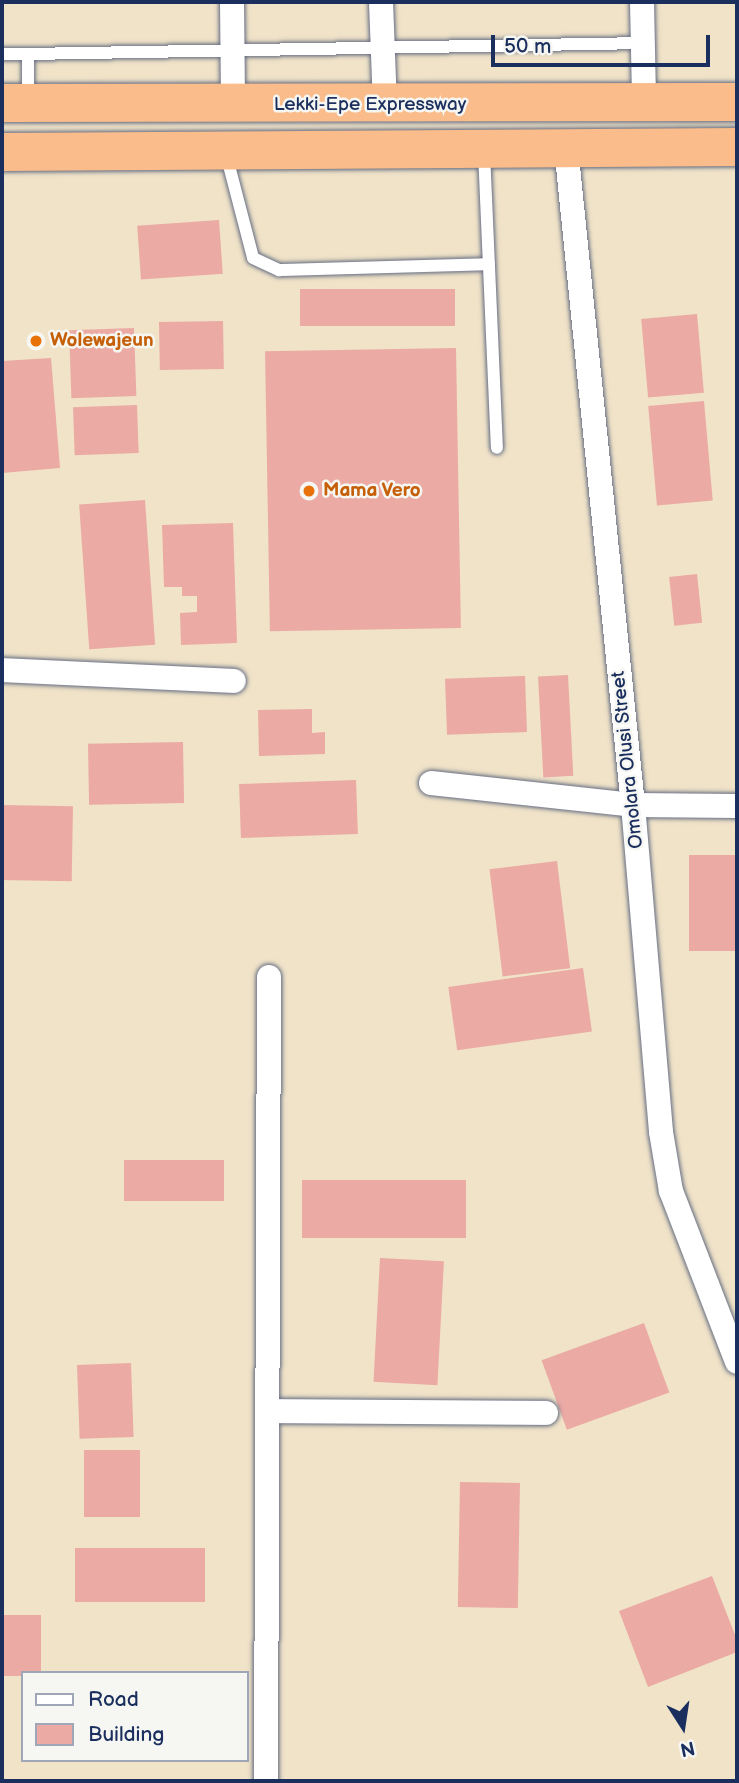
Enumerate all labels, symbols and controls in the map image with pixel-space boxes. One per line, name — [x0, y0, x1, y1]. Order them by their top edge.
scale bar — [494, 21, 713, 65]
text: 50 m — [504, 34, 551, 59]
street label: Lekki-Epe Expressway — [274, 94, 466, 116]
place label: Wolewajeun — [50, 330, 154, 352]
marker: Wolewajeun — [28, 333, 44, 349]
place label: Mama Vero — [323, 480, 422, 502]
marker: Mama Vero — [301, 483, 317, 499]
street label: Omolara Olusi Street — [607, 670, 649, 850]
legend — [21, 1671, 248, 1762]
text: Road — [88, 1687, 139, 1712]
north arrow — [648, 1692, 718, 1762]
text: Building — [88, 1722, 164, 1747]
text: N — [678, 1735, 697, 1761]

